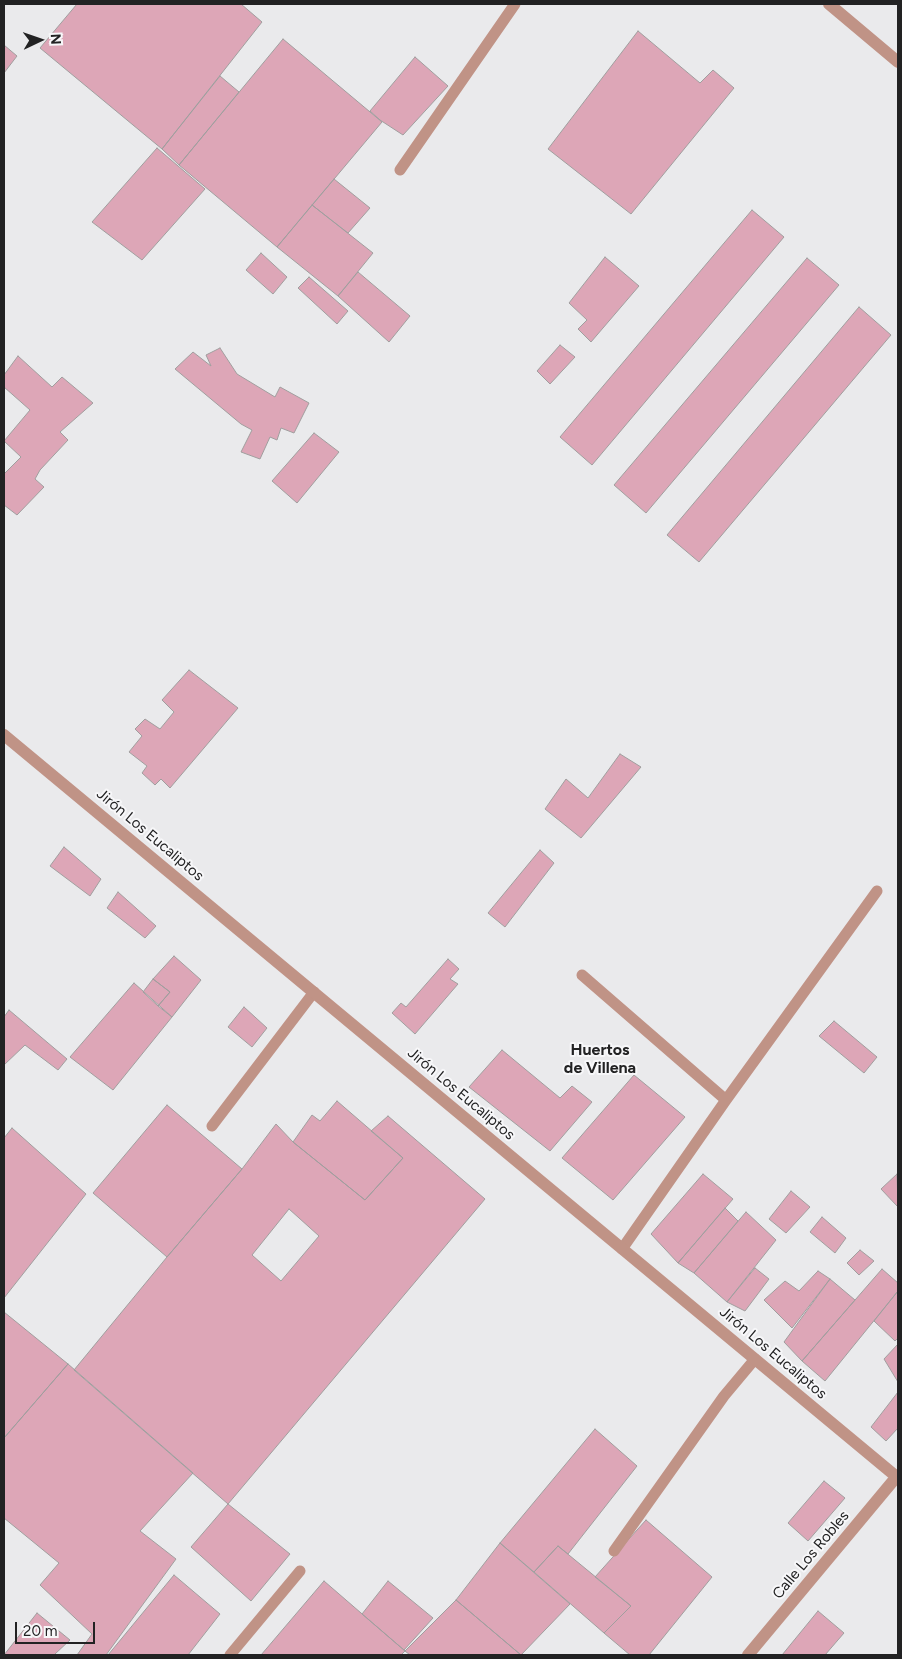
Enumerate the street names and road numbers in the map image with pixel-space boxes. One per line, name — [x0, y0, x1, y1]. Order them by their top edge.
street label: Jirón Los Eucaliptos — [93, 785, 207, 885]
street label: Jirón Los Eucaliptos — [404, 1044, 518, 1144]
street label: Jirón Los Eucaliptos — [716, 1303, 830, 1403]
street label: Calle Los Robles — [769, 1507, 853, 1603]

